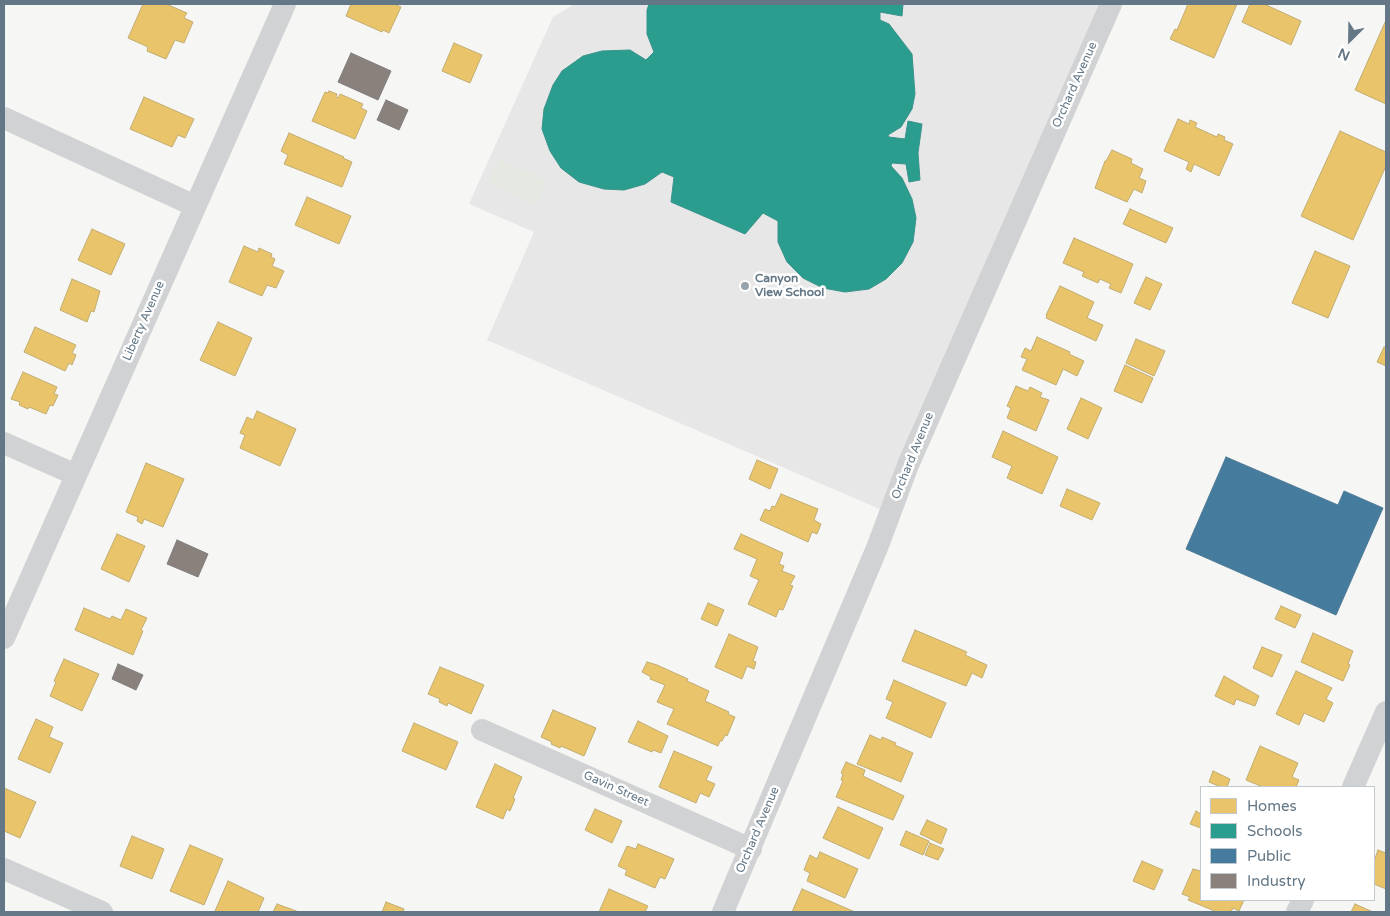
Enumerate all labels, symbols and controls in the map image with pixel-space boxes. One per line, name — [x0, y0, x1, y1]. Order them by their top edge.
north arrow — [1325, 15, 1375, 65]
street label: Orchard Avenue — [1050, 40, 1100, 130]
text: N — [1335, 44, 1352, 64]
place label: Canyon View School — [755, 272, 824, 300]
street label: Liberty Avenue — [120, 279, 168, 363]
marker: Canyon View School — [739, 280, 751, 292]
street label: Orchard Avenue — [889, 410, 937, 502]
street label: Gavin Street — [581, 768, 651, 810]
street label: Orchard Avenue — [733, 785, 783, 875]
legend — [1200, 786, 1375, 901]
text: Homes — [1247, 797, 1297, 815]
text: Schools — [1247, 822, 1303, 840]
text: Public — [1247, 847, 1291, 865]
text: Industry — [1247, 872, 1306, 890]

